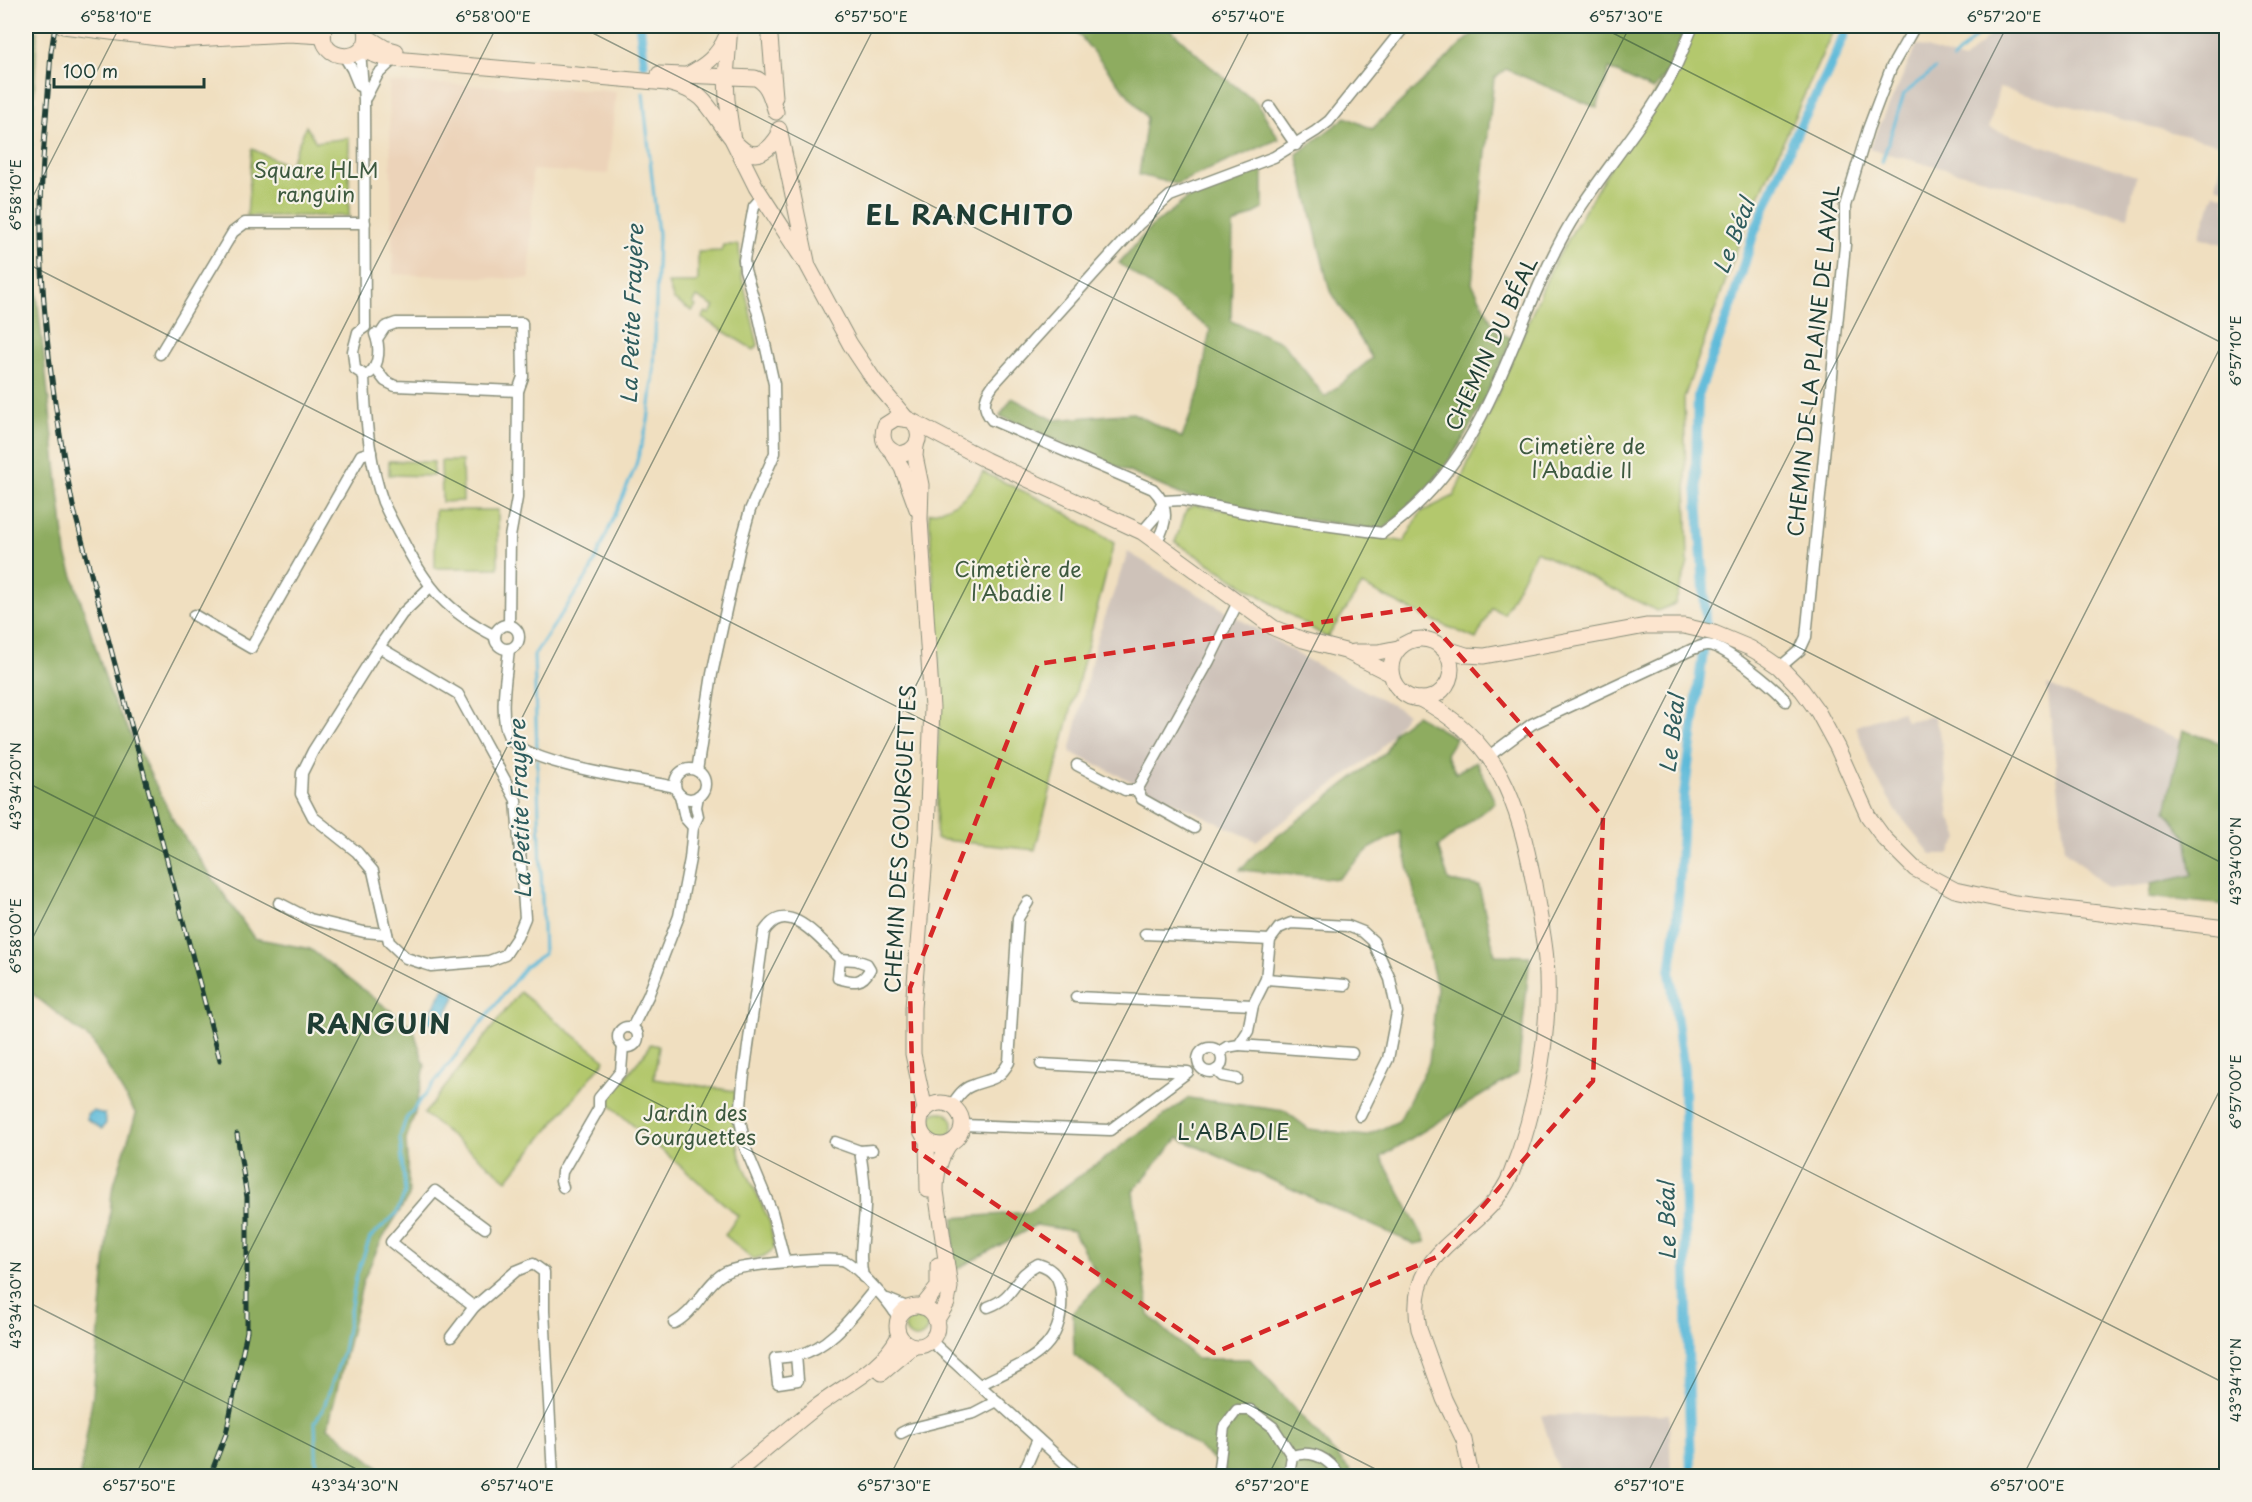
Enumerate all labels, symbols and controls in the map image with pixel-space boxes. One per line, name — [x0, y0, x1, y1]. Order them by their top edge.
text: 6°58'10"E — [80, 4, 152, 27]
text: 6°58'00"E — [455, 4, 531, 27]
text: 6°57'50"E — [834, 4, 908, 27]
text: 6°57'40"E — [1211, 4, 1285, 27]
text: 6°57'30"E — [1589, 4, 1663, 27]
text: 6°57'20"E — [1967, 4, 2041, 27]
scale bar — [54, 51, 204, 89]
text: 100 m — [63, 57, 118, 84]
park label: Square HLM ranguin — [253, 153, 379, 209]
text: 6°58'10"E — [3, 159, 26, 231]
street label: CHEMIN DE LA PLAINE DE LAVAL — [1778, 183, 1846, 538]
water label: Le Béal — [1703, 190, 1763, 278]
district label: EL RANCHITO — [865, 193, 1075, 234]
water label: La Petite Frayère — [611, 223, 650, 404]
street label: CHEMIN DU BÉAL — [1436, 251, 1545, 436]
text: 6°57'10"E — [2223, 315, 2246, 387]
park label: Cimetière de l'Abadie II — [1518, 429, 1646, 485]
park label: Cimetière de l'Abadie I — [954, 552, 1082, 608]
street label: CHEMIN DES GOURGUETTES — [875, 684, 923, 994]
water label: Le Béal — [1649, 690, 1692, 775]
water label: La Petite Frayère — [499, 718, 538, 899]
text: 43°34'20"N — [3, 742, 26, 830]
text: 43°34'00"N — [2223, 817, 2246, 905]
text: 6°58'00"E — [3, 898, 26, 974]
district label: RANGUIN — [306, 1002, 452, 1043]
text: 6°57'00"E — [2223, 1054, 2246, 1130]
park label: Jardin des Gourguettes — [634, 1096, 756, 1152]
district label: L'ABADIE — [1177, 1114, 1291, 1147]
water label: Le Béal — [1648, 1179, 1683, 1260]
text: 43°34'30"N — [3, 1261, 26, 1349]
text: 43°34'10"N — [2223, 1338, 2246, 1422]
text: 6°57'50"E — [102, 1473, 176, 1496]
text: 43°34'30"N — [311, 1473, 399, 1496]
text: 6°57'40"E — [480, 1473, 554, 1496]
text: 6°57'30"E — [857, 1473, 931, 1496]
text: 6°57'20"E — [1235, 1473, 1309, 1496]
text: 6°57'10"E — [1613, 1473, 1685, 1496]
text: 6°57'00"E — [1989, 1473, 2065, 1496]

